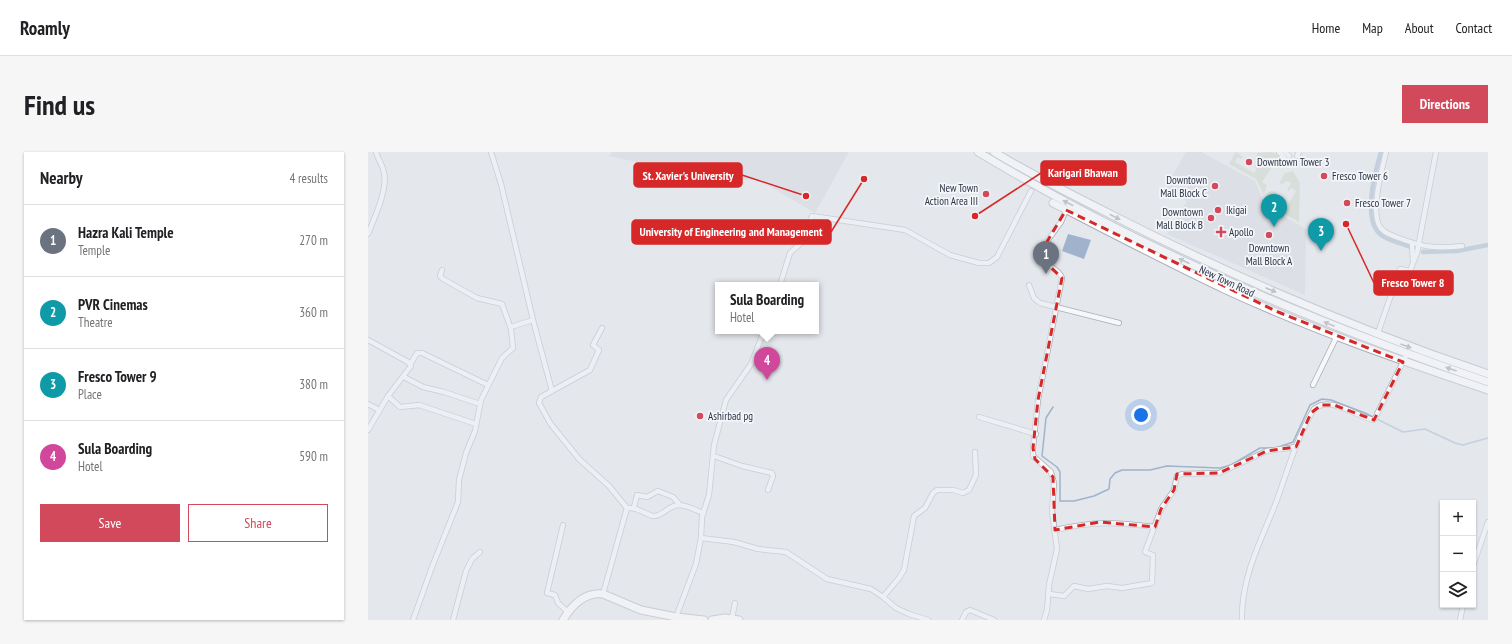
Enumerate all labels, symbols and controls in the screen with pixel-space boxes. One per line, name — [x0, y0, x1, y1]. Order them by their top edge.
text: Roamly — [20, 16, 70, 40]
text: Home — [1312, 19, 1340, 37]
text: Map — [1362, 19, 1383, 37]
text: About — [1405, 19, 1434, 37]
text: Contact — [1456, 19, 1492, 37]
button: Directions — [1402, 85, 1488, 123]
text: Find us — [24, 86, 95, 123]
place label: Downtown Tower 3 — [1257, 155, 1329, 169]
marker: Downtown Tower 3 — [1244, 157, 1254, 167]
callout: Karigari Bhawan — [1041, 161, 1126, 185]
callout: St. Xavier's University — [634, 163, 742, 187]
text: Karigari Bhawan — [1048, 165, 1118, 180]
text: Nearby — [40, 167, 83, 189]
text: St. Xavier's University — [642, 168, 734, 183]
place label: Fresco Tower 6 — [1332, 169, 1388, 183]
text: 4 results — [289, 170, 328, 187]
marker: Fresco Tower 6 — [1319, 171, 1329, 181]
place label: Downtown Mall Block C — [1160, 173, 1207, 200]
place label: New Town Action Area III — [925, 181, 978, 208]
marker: Downtown Mall Block C — [1210, 181, 1220, 191]
marker: New Town Action Area III — [981, 189, 991, 199]
pin: 2 — [1261, 194, 1287, 227]
place label: Fresco Tower 7 — [1355, 196, 1411, 210]
marker: Fresco Tower 7 — [1342, 198, 1352, 208]
one-way arrow — [1063, 200, 1074, 206]
place label: Ikigai — [1226, 203, 1247, 217]
place label: Downtown Mall Block B — [1156, 205, 1203, 232]
marker: Ikigai — [1213, 205, 1223, 215]
marker: Downtown Mall Block B — [1206, 213, 1216, 223]
one-way arrow — [1109, 214, 1121, 220]
pin: 3 — [1308, 218, 1334, 251]
callout: University of Engineering and Management — [632, 220, 831, 244]
text: Hazra Kali Temple — [78, 223, 174, 242]
text: University of Engineering and Management — [639, 224, 823, 239]
place label: Apollo — [1229, 225, 1254, 239]
marker: Apollo — [1216, 227, 1226, 237]
marker: Downtown Mall Block A — [1264, 230, 1274, 240]
text: 1 — [50, 232, 56, 249]
text: 270 m — [299, 232, 328, 249]
pin: 1 — [1033, 241, 1059, 274]
place label: Downtown Mall Block A — [1246, 241, 1293, 268]
text: Temple — [78, 242, 110, 259]
one-way arrow — [1179, 258, 1190, 264]
street label: New Town Road — [1197, 262, 1257, 300]
callout: Fresco Tower 8 — [1374, 271, 1453, 295]
text: Fresco Tower 8 — [1382, 275, 1445, 290]
popup — [715, 282, 819, 334]
one-way arrow — [1265, 287, 1276, 293]
text: Sula Boarding — [730, 290, 804, 309]
text: PVR Cinemas — [78, 295, 148, 314]
text: 2 — [50, 304, 56, 321]
text: 360 m — [299, 304, 328, 321]
text: Hotel — [730, 309, 754, 326]
text: Theatre — [78, 314, 113, 331]
one-way arrow — [1323, 321, 1335, 327]
one-way arrow — [1400, 343, 1412, 349]
pin: 4 — [754, 347, 780, 380]
one-way arrow — [1445, 366, 1457, 372]
text: Fresco Tower 9 — [78, 367, 157, 386]
text: 3 — [50, 376, 56, 393]
text: 380 m — [299, 376, 328, 393]
text: Place — [78, 386, 102, 403]
your location — [1131, 405, 1151, 425]
place label: Ashirbad pg — [708, 409, 753, 423]
marker: Ashirbad pg — [695, 411, 705, 421]
text: Sula Boarding — [78, 439, 152, 458]
text: 4 — [50, 448, 56, 465]
text: 590 m — [299, 448, 328, 465]
text: Hotel — [78, 458, 102, 475]
map controls — [1440, 500, 1476, 608]
button: + — [1440, 500, 1476, 536]
button: Save — [40, 504, 180, 542]
button: Share — [188, 504, 328, 542]
button: − — [1440, 536, 1476, 572]
button: layers — [1440, 572, 1476, 608]

